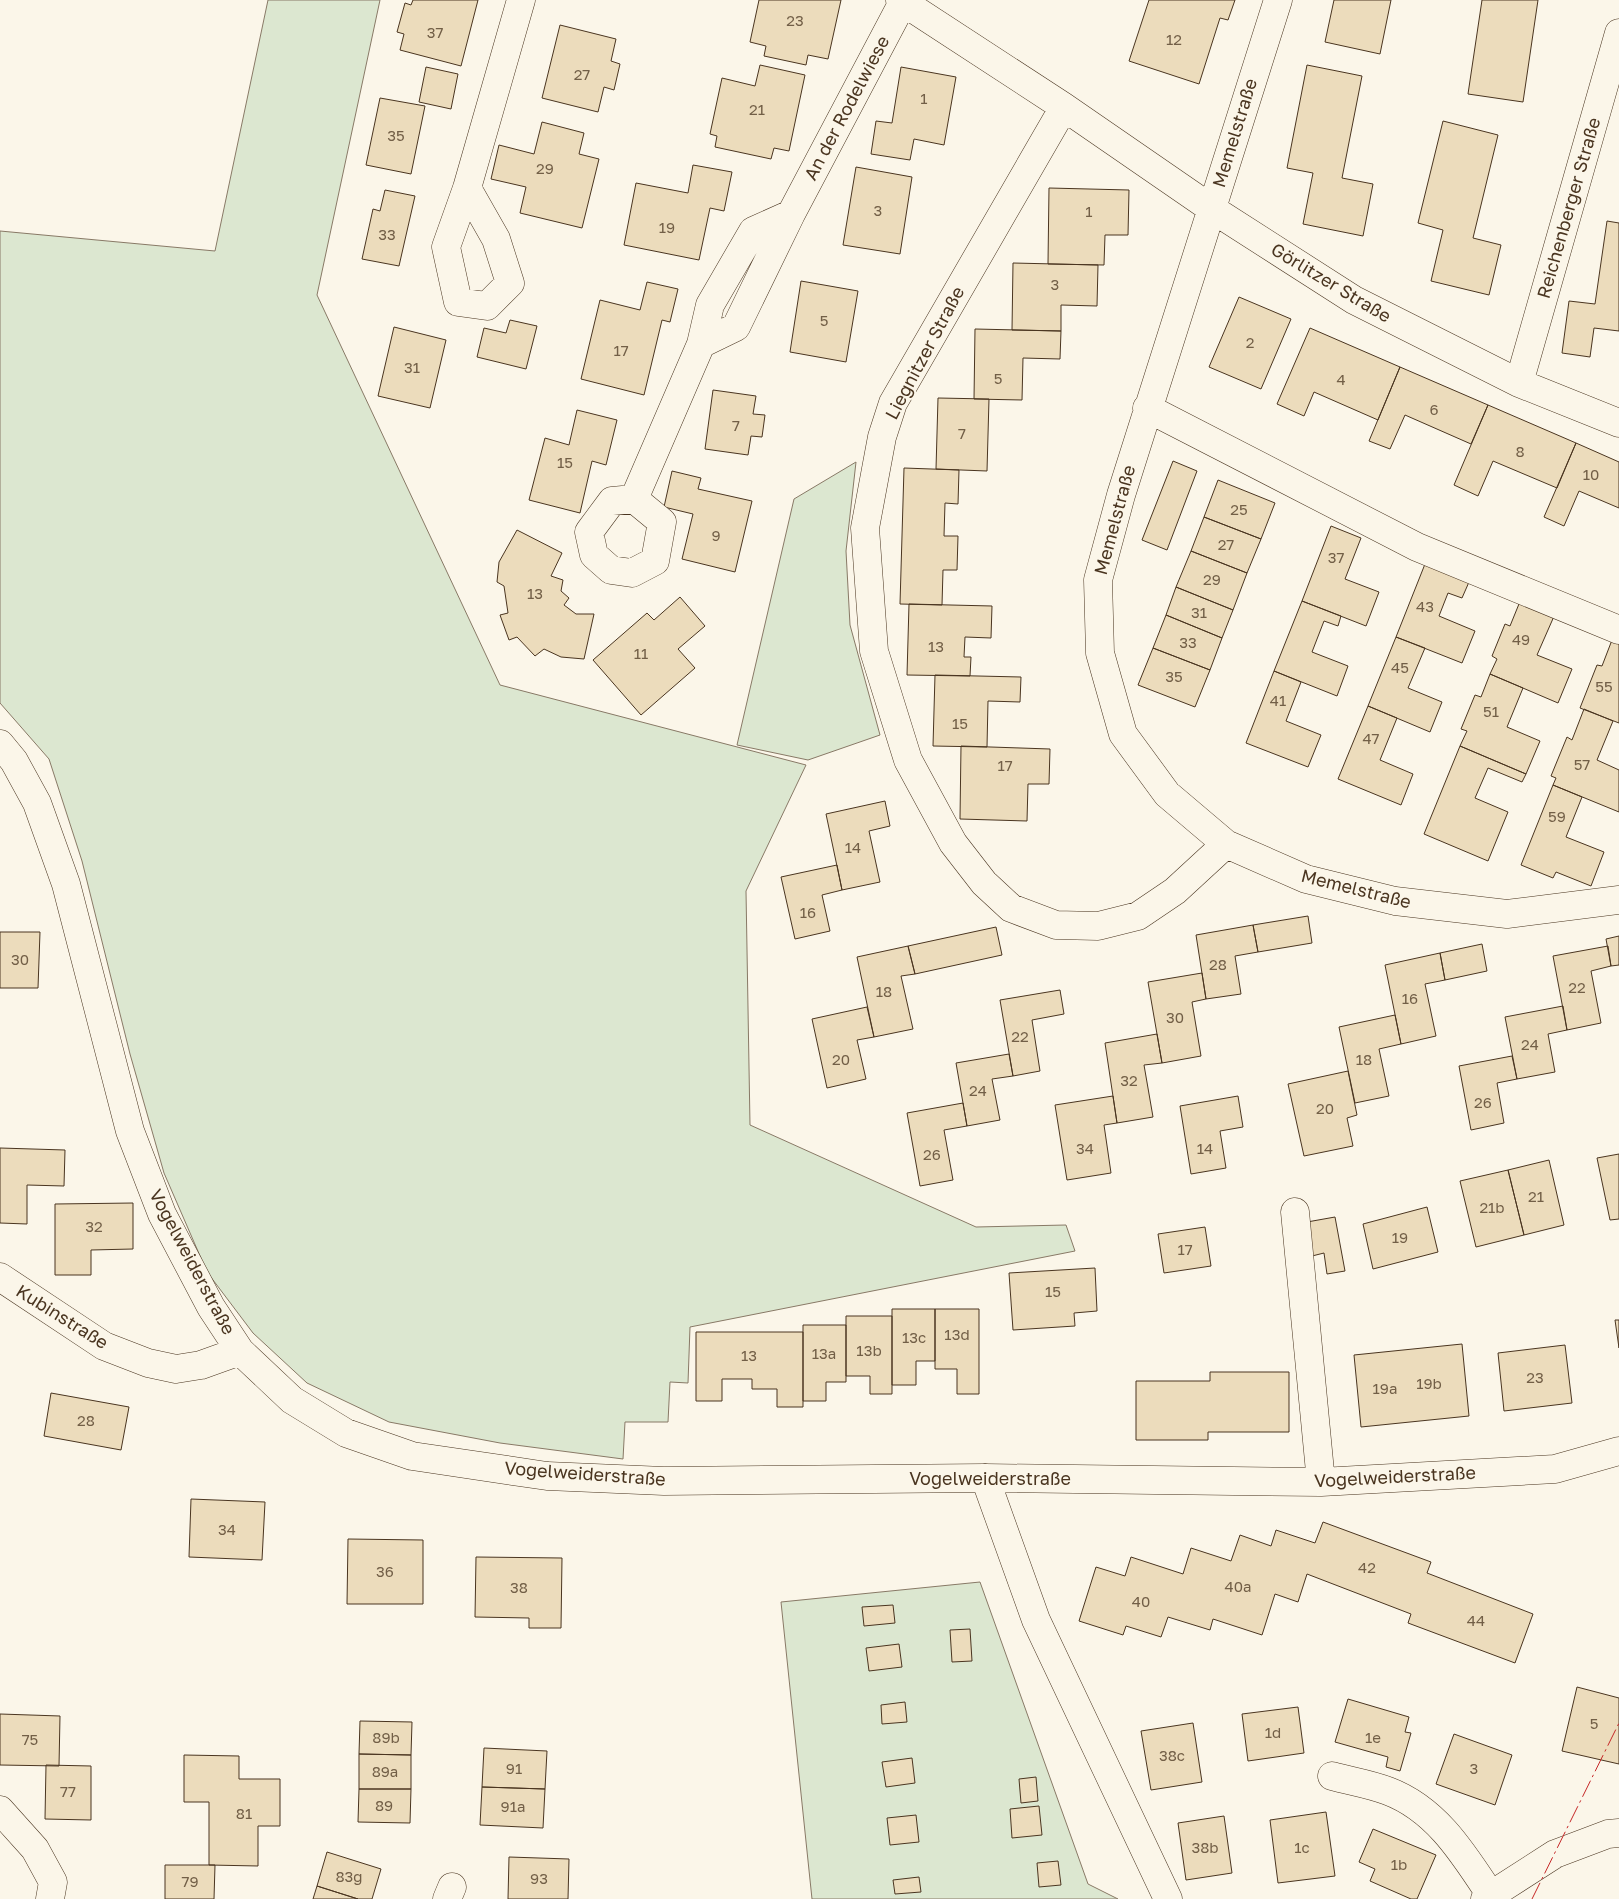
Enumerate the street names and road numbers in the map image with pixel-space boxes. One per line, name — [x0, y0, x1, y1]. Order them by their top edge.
street label: An der Rodelwiese — [799, 32, 893, 184]
street label: Memelstraße — [1207, 76, 1261, 190]
street label: Reichenberger Straße — [1532, 115, 1604, 301]
street label: Görlitzer Straße — [1268, 238, 1395, 327]
street label: Liegnitzer Straße — [880, 282, 968, 423]
street label: Memelstraße — [1089, 462, 1139, 577]
street label: Memelstraße — [1299, 864, 1414, 912]
street label: Vogelweiderstraße — [145, 1185, 241, 1338]
street label: Kubinstraße — [12, 1279, 113, 1353]
street label: Vogelweiderstraße — [504, 1456, 666, 1490]
street label: Vogelweiderstraße — [1314, 1461, 1476, 1491]
street label: Vogelweiderstraße — [909, 1467, 1071, 1489]

